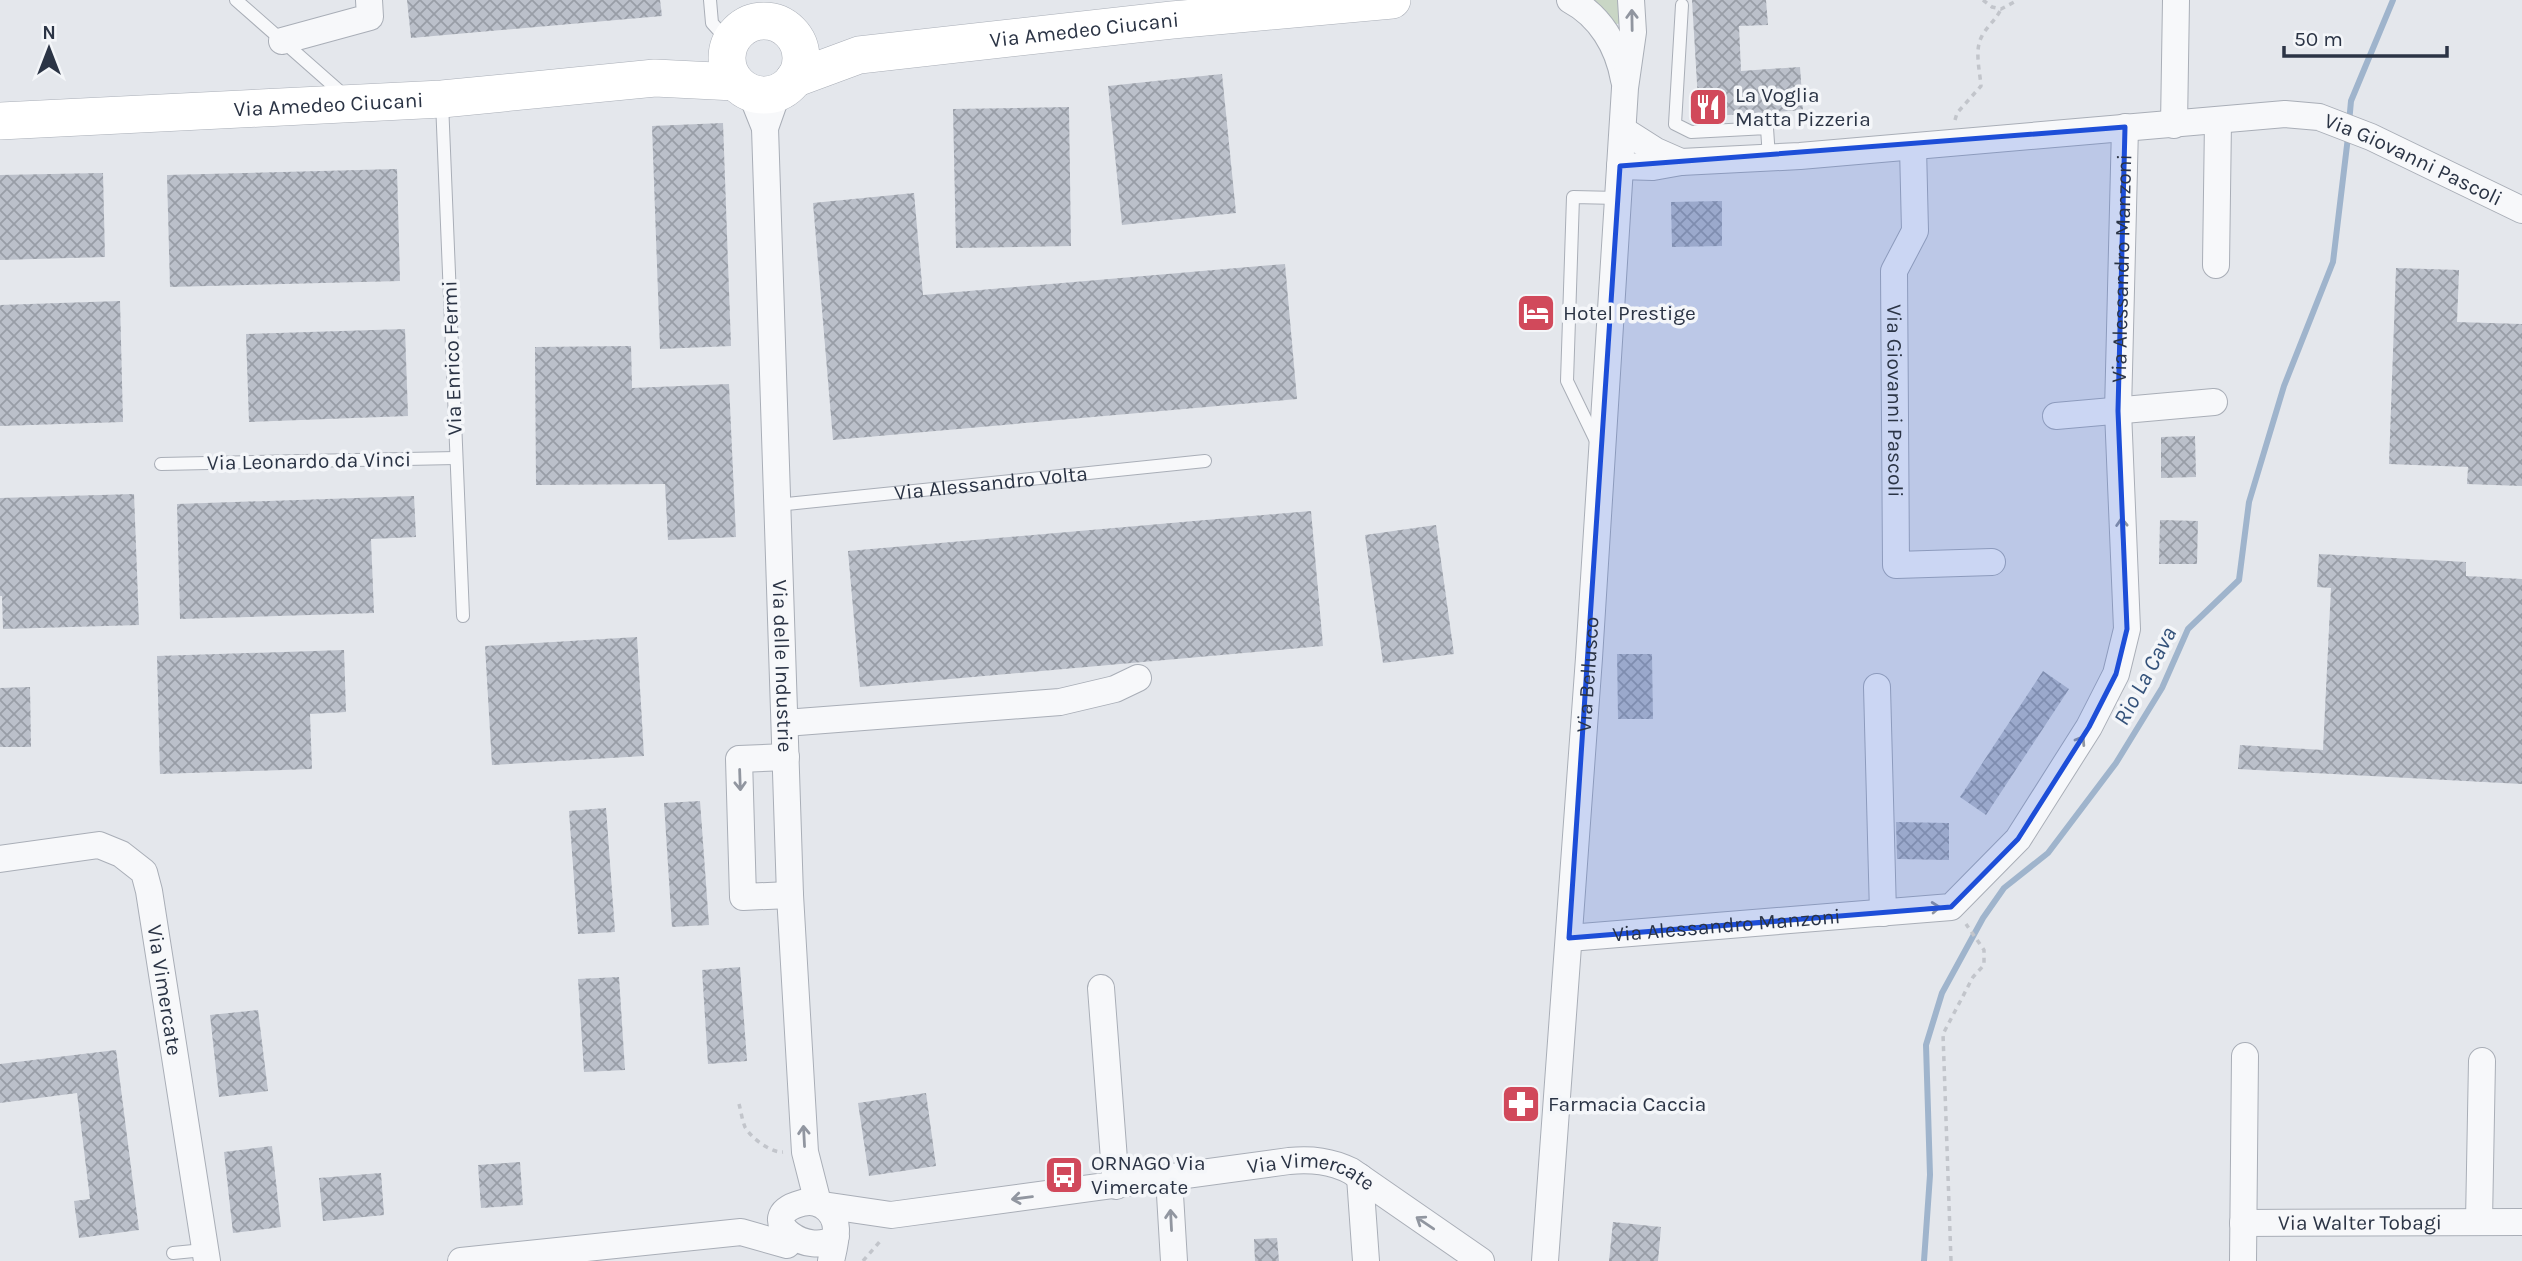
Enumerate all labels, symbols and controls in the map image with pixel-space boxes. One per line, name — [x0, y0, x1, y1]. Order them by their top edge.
street label: Via Amedeo Ciucani — [988, 7, 1180, 52]
one-way arrow — [1626, 9, 1639, 32]
north arrow — [14, 14, 84, 84]
scale bar — [2284, 14, 2447, 58]
text: N — [42, 22, 56, 44]
text: 50 m — [2294, 27, 2343, 51]
place label: La Voglia Matta Pizzeria — [1735, 83, 1871, 131]
restaurant icon: La Voglia Matta Pizzeria — [1687, 86, 1729, 128]
street label: Via Amedeo Ciucani — [233, 88, 424, 121]
street label: Via Giovanni Pascoli — [2321, 108, 2506, 211]
street label: Via Alessandro Manzoni — [2107, 154, 2136, 383]
street label: Via Enrico Fermi — [437, 280, 467, 436]
hotel icon: Hotel Prestige — [1515, 292, 1557, 334]
place label: Hotel Prestige — [1563, 301, 1696, 325]
street label: Via Giovanni Pascoli — [1882, 304, 1908, 498]
street label: Via Leonardo da Vinci — [207, 447, 411, 475]
street label: Via Alessandro Volta — [893, 461, 1089, 505]
one-way arrow — [2116, 517, 2129, 540]
street label: Via delle Industrie — [768, 579, 797, 753]
street label: Via Bellusco — [1572, 616, 1604, 733]
water label: Rio La Cava — [2108, 622, 2182, 730]
one-way arrow — [2071, 736, 2086, 755]
one-way arrow — [733, 769, 747, 792]
one-way arrow — [1919, 902, 1941, 915]
street label: Via Alessandro Manzoni — [1612, 904, 1841, 946]
street label: Via Vimercate — [142, 923, 187, 1057]
pharmacy icon: Farmacia Caccia — [1500, 1083, 1542, 1125]
place label: Farmacia Caccia — [1548, 1092, 1706, 1116]
one-way arrow — [797, 1126, 810, 1148]
street label: Via Vimercate — [1245, 1148, 1379, 1196]
place label: ORNAGO Via Vimercate — [1091, 1151, 1206, 1199]
bus stop icon: ORNAGO Via Vimercate — [1043, 1154, 1085, 1196]
one-way arrow — [1011, 1191, 1034, 1204]
one-way arrow — [1164, 1209, 1177, 1231]
street label: Via Walter Tobagi — [2278, 1210, 2442, 1235]
one-way arrow — [1416, 1216, 1435, 1230]

